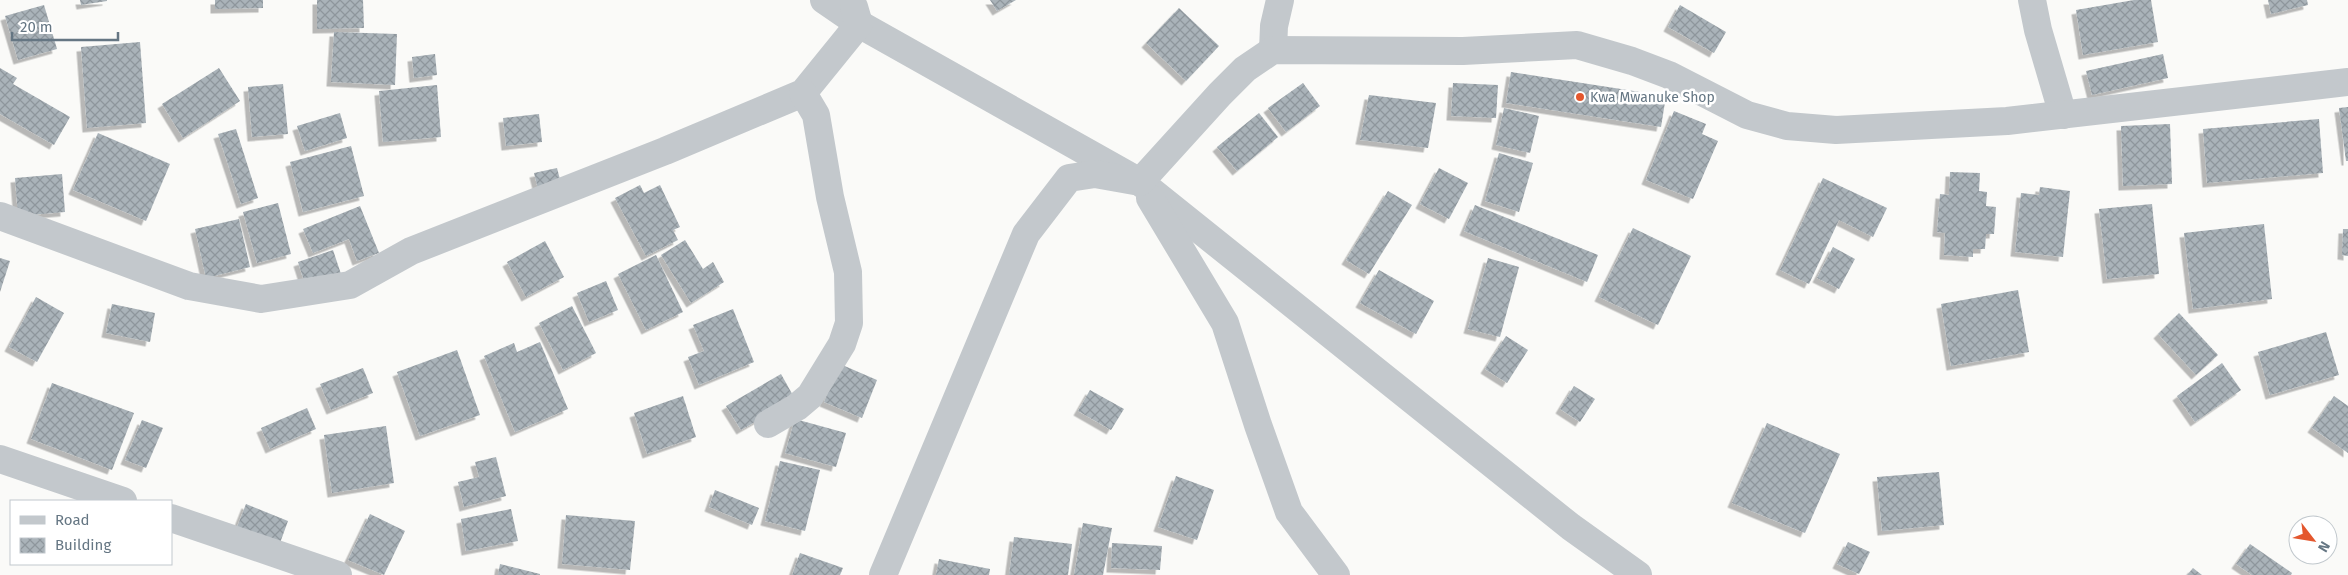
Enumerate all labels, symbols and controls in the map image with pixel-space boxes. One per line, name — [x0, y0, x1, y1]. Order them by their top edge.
scale bar — [12, 10, 119, 42]
text: 20 m — [20, 18, 53, 36]
place label: Kwa Mwanuke Shop — [1590, 89, 1715, 106]
marker: Kwa Mwanuke Shop — [1574, 91, 1586, 103]
legend — [10, 500, 172, 565]
text: Road — [55, 511, 90, 529]
north arrow — [2288, 515, 2338, 565]
text: Building — [55, 536, 111, 554]
text: N — [2314, 538, 2333, 555]

